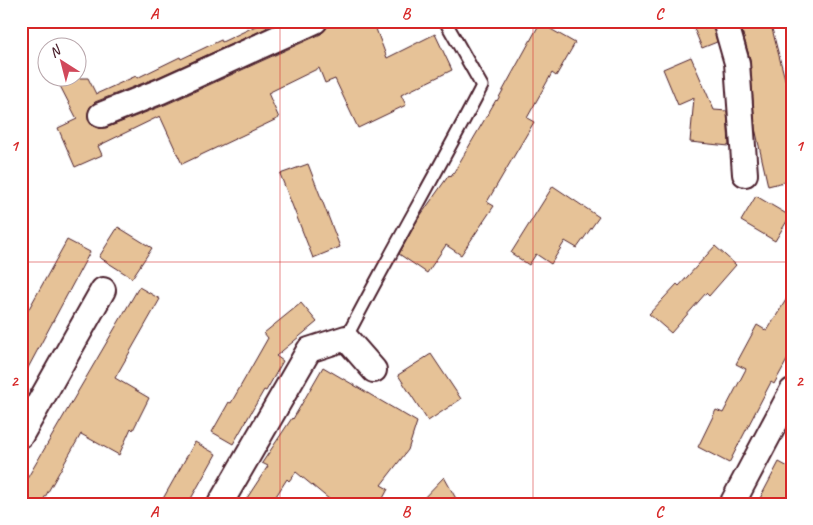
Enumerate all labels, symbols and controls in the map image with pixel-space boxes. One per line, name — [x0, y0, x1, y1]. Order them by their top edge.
text: A — [150, 4, 160, 24]
text: B — [402, 4, 412, 24]
text: C — [655, 4, 665, 24]
north arrow — [38, 38, 88, 88]
text: N — [46, 41, 65, 61]
text: 1 — [10, 136, 19, 156]
text: 1 — [795, 136, 804, 156]
text: 2 — [10, 371, 19, 391]
text: 2 — [795, 371, 804, 391]
text: A — [150, 502, 160, 522]
text: B — [402, 502, 412, 522]
text: C — [655, 502, 665, 522]

